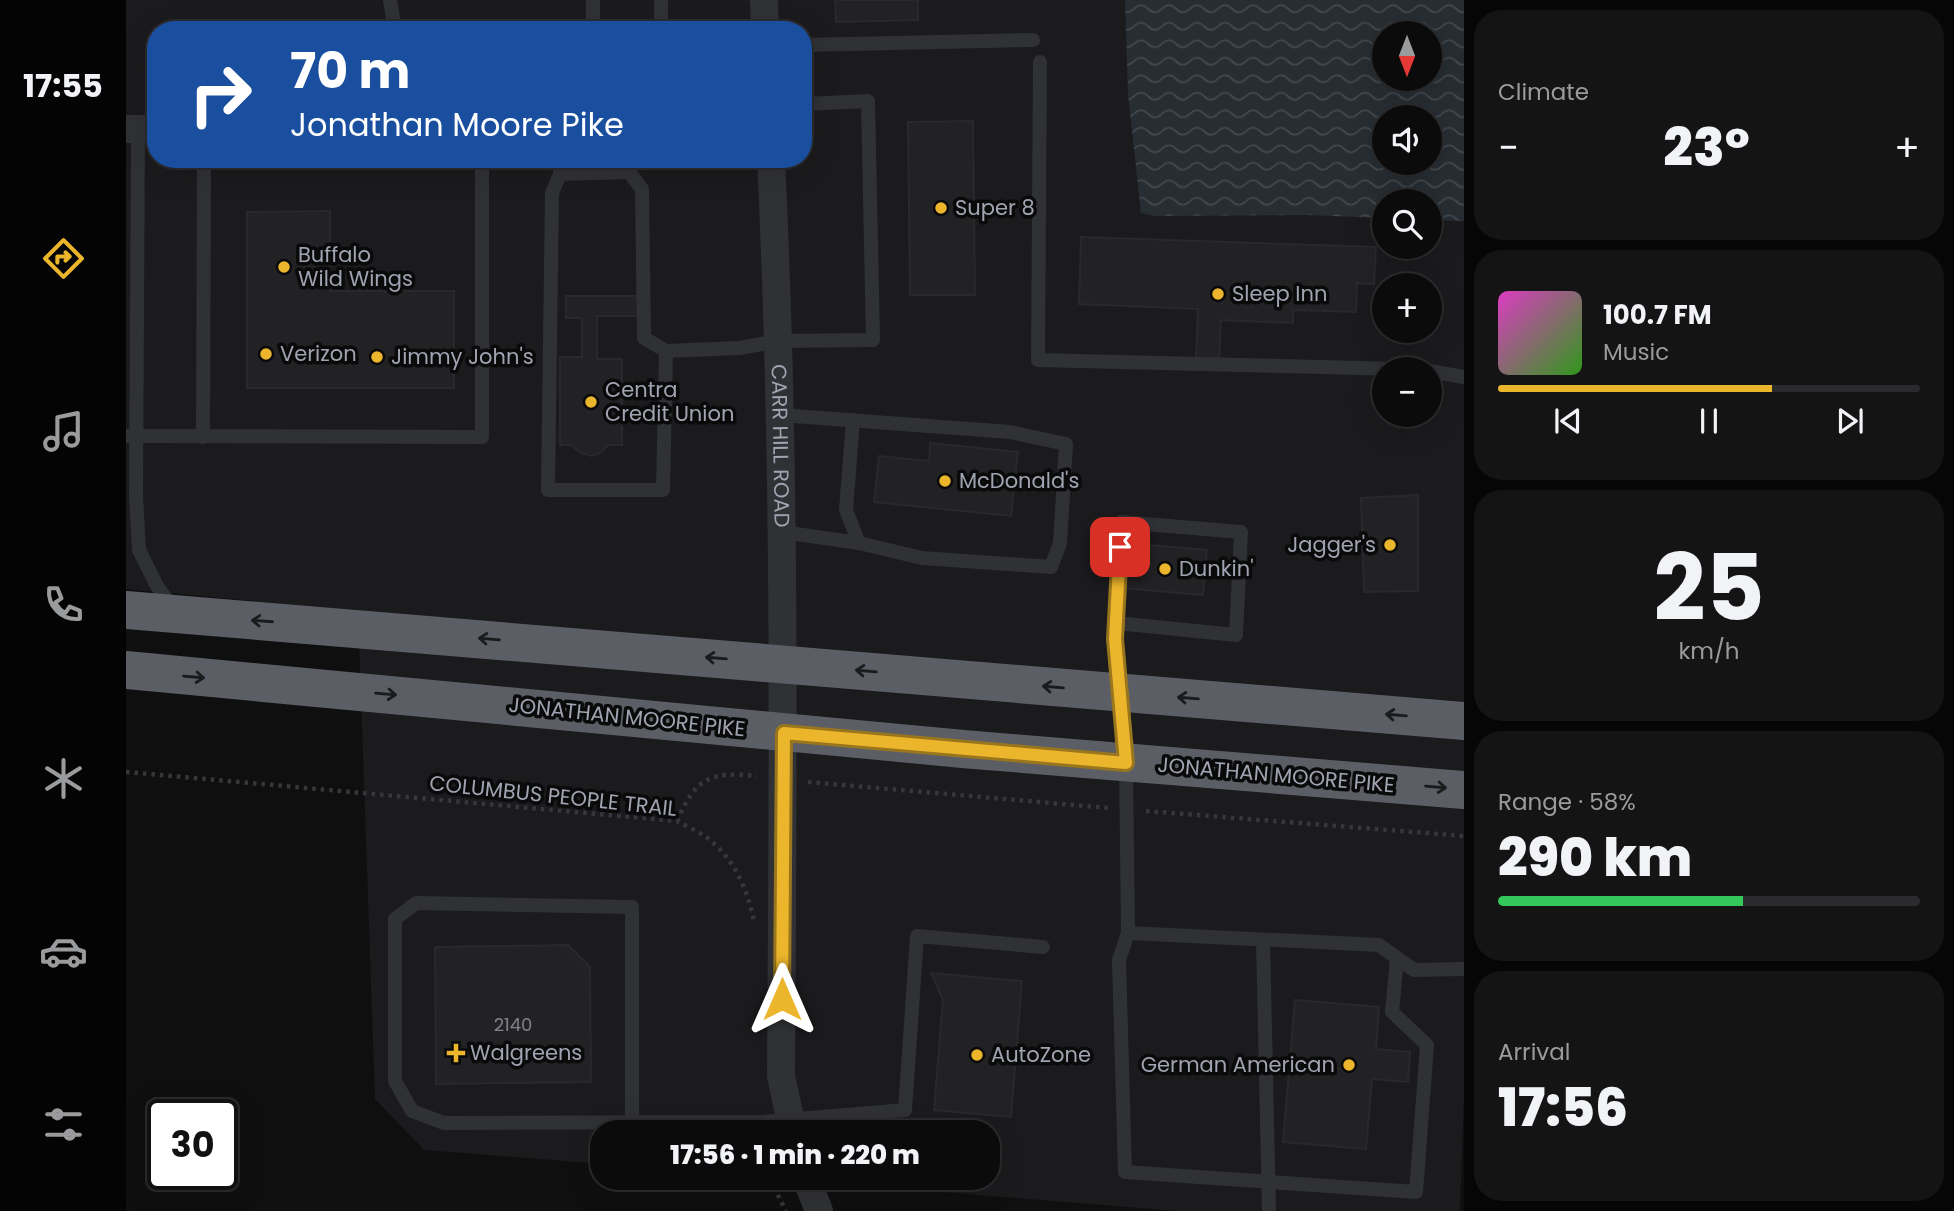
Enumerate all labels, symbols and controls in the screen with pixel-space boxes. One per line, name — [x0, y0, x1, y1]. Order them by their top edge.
north arrow — [1372, 21, 1442, 91]
map controls — [1372, 21, 1442, 427]
text: 70 m — [290, 37, 410, 105]
icon: right — [175, 49, 266, 140]
text: 17:55 — [23, 63, 103, 108]
text: Climate — [1498, 76, 1589, 108]
text: Jonathan Moore Pike — [290, 102, 624, 147]
button: sound — [1372, 105, 1442, 175]
text: 23° — [1663, 111, 1750, 184]
text: − — [1498, 121, 1519, 174]
text: + — [1894, 121, 1920, 174]
button: search — [1372, 189, 1442, 259]
place label: Super 8 — [955, 193, 1035, 222]
marker: Super 8 — [933, 200, 949, 216]
icon: directions — [39, 234, 88, 283]
place label: Buffalo Wild Wings — [298, 240, 413, 293]
marker: Buffalo Wild Wings — [276, 259, 292, 275]
button: + — [1372, 273, 1442, 343]
place label: Sleep Inn — [1232, 279, 1327, 308]
marker: Sleep Inn — [1210, 286, 1226, 302]
text: 100.7 FM — [1603, 297, 1712, 333]
text: Music — [1603, 336, 1669, 368]
place label: Verizon — [280, 339, 357, 368]
place label: Jimmy John's — [391, 342, 534, 371]
marker: Verizon — [258, 346, 274, 362]
marker: Jimmy John's — [369, 349, 385, 365]
button: − — [1372, 357, 1442, 427]
street label: CARR HILL ROAD — [765, 364, 797, 528]
place label: Centra Credit Union — [605, 375, 734, 428]
marker: Centra Credit Union — [583, 394, 599, 410]
icon: previous — [1549, 402, 1587, 440]
icon: pause — [1690, 402, 1728, 440]
icon: next — [1831, 402, 1869, 440]
icon: music — [39, 407, 88, 456]
place label: McDonald's — [959, 466, 1079, 495]
marker: McDonald's — [937, 473, 953, 489]
pin — [1090, 517, 1150, 577]
text: 25 — [1653, 524, 1765, 652]
icon: arrive — [1101, 528, 1139, 566]
place label: Jagger's — [1287, 530, 1376, 559]
marker: Jagger's — [1382, 537, 1398, 553]
place label: Dunkin' — [1179, 554, 1254, 583]
marker: Dunkin' — [1157, 561, 1173, 577]
icon: phone — [39, 580, 88, 629]
one-way arrow — [251, 614, 274, 627]
one-way arrow — [478, 632, 501, 645]
text: km/h — [1678, 635, 1740, 667]
one-way arrow — [705, 651, 727, 664]
one-way arrow — [855, 664, 877, 677]
one-way arrow — [182, 671, 205, 684]
one-way arrow — [1042, 680, 1064, 693]
one-way arrow — [374, 688, 397, 701]
street label: JONATHAN MOORE PIKE — [507, 690, 747, 743]
one-way arrow — [1177, 691, 1200, 704]
one-way arrow — [1385, 708, 1408, 721]
street label: JONATHAN MOORE PIKE — [1156, 750, 1396, 799]
icon: climate — [39, 754, 88, 803]
street label: COLUMBUS PEOPLE TRAIL — [428, 768, 678, 823]
one-way arrow — [1424, 781, 1447, 794]
text: Range · 58% — [1498, 786, 1636, 818]
text: 290 km — [1498, 821, 1692, 894]
icon: car — [39, 927, 88, 976]
position arrow — [745, 962, 819, 1036]
house number: 2140 — [494, 1012, 532, 1037]
text: Arrival — [1498, 1036, 1570, 1068]
place label: Walgreens — [470, 1038, 582, 1067]
place label: AutoZone — [991, 1040, 1091, 1069]
marker: Walgreens — [448, 1045, 464, 1061]
marker: AutoZone — [969, 1047, 985, 1063]
place label: German American — [1141, 1050, 1335, 1079]
marker: German American — [1341, 1057, 1357, 1073]
text: 17:56 — [1498, 1071, 1628, 1144]
speed limit sign: 30 — [147, 1099, 238, 1190]
icon: filters — [39, 1100, 88, 1149]
text: 17:56 · 1 min · 220 m — [670, 1137, 920, 1173]

